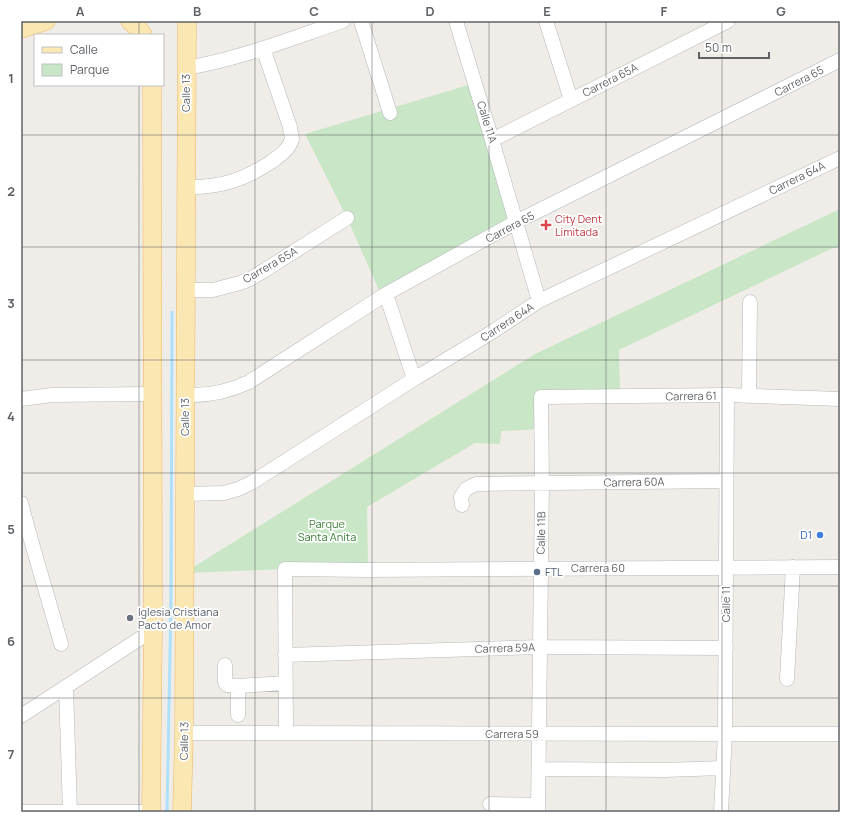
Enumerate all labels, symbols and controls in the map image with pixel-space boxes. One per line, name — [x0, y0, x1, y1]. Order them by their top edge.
text: A — [76, 2, 85, 20]
text: B — [193, 2, 201, 20]
text: C — [309, 2, 319, 20]
text: D — [425, 2, 435, 20]
text: E — [543, 2, 551, 20]
text: F — [661, 2, 668, 20]
text: G — [776, 2, 786, 20]
legend — [34, 34, 164, 86]
scale bar — [699, 34, 769, 60]
text: 50 m — [705, 39, 732, 56]
text: Calle — [70, 41, 98, 58]
street label: Carrera 65A — [579, 59, 640, 100]
text: Parque — [70, 61, 109, 78]
street label: Carrera 65 — [772, 62, 826, 99]
text: 1 — [8, 69, 14, 87]
street label: Calle 13 — [178, 74, 193, 112]
street label: Calle 11A — [474, 99, 501, 145]
street label: Carrera 64A — [766, 157, 827, 198]
text: 2 — [7, 182, 15, 200]
street label: Carrera 65 — [483, 207, 537, 246]
place label: City Dent Limitada — [555, 211, 602, 239]
marker: City Dent Limitada — [540, 219, 552, 231]
street label: Carrera 65A — [240, 243, 300, 286]
text: 3 — [7, 294, 15, 312]
street label: Carrera 64A — [477, 299, 536, 344]
street label: Carrera 61 — [665, 388, 717, 403]
street label: Calle 13 — [177, 398, 192, 436]
text: 4 — [7, 407, 15, 425]
street label: Carrera 60A — [603, 473, 665, 490]
street label: Calle 11B — [533, 511, 548, 555]
park label: Parque Santa Anita — [298, 516, 356, 544]
text: 5 — [7, 520, 15, 538]
place label: D1 — [800, 527, 812, 542]
marker: D1 — [815, 530, 825, 540]
street label: Carrera 60 — [571, 560, 625, 575]
place label: FTL — [545, 564, 563, 579]
marker: FTL — [532, 567, 542, 577]
street label: Calle 11 — [718, 586, 733, 622]
place label: Iglesia Cristiana Pacto de Amor — [138, 604, 219, 632]
marker: Iglesia Cristiana Pacto de Amor — [125, 613, 135, 623]
text: 6 — [7, 632, 15, 650]
street label: Carrera 59A — [475, 639, 535, 656]
street label: Calle 13 — [176, 722, 191, 760]
street label: Carrera 59 — [485, 726, 539, 741]
text: 7 — [8, 745, 15, 763]

